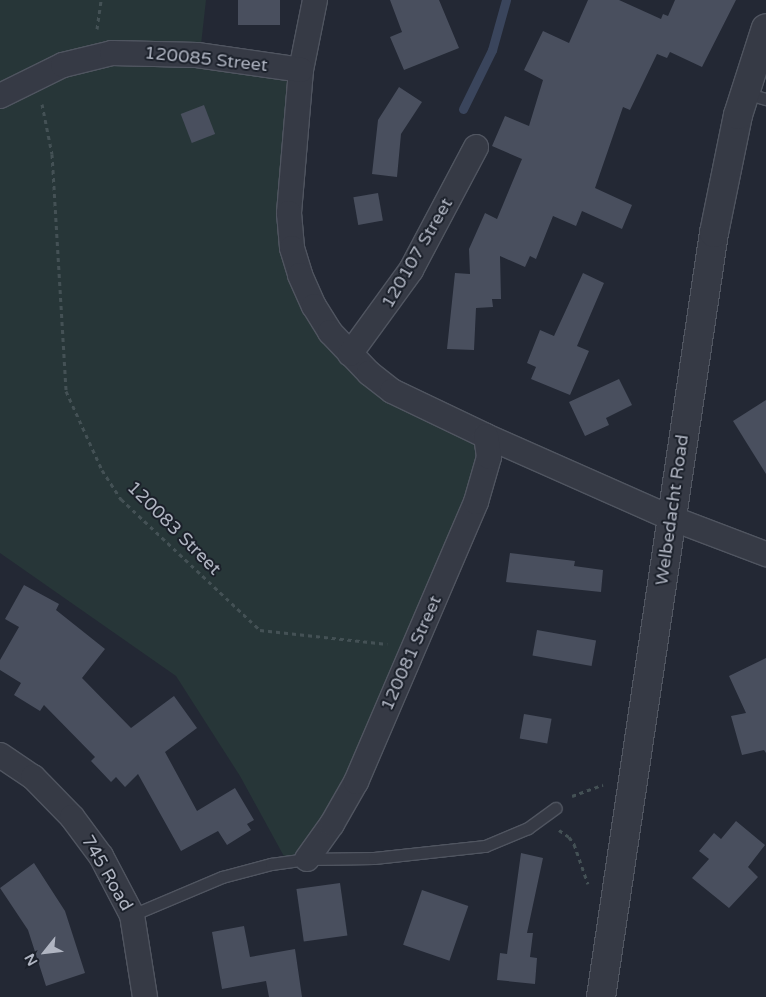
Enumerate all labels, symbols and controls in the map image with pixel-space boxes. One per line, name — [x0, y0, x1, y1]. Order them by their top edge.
street label: 120085 Street — [143, 42, 269, 76]
street label: 120107 Street — [377, 194, 457, 312]
street label: Welbedacht Road — [651, 433, 693, 587]
street label: 120083 Street — [123, 477, 225, 579]
street label: 120081 Street — [376, 592, 446, 714]
street label: 745 Road — [77, 831, 137, 915]
north arrow — [20, 927, 70, 977]
text: N — [21, 950, 42, 969]

